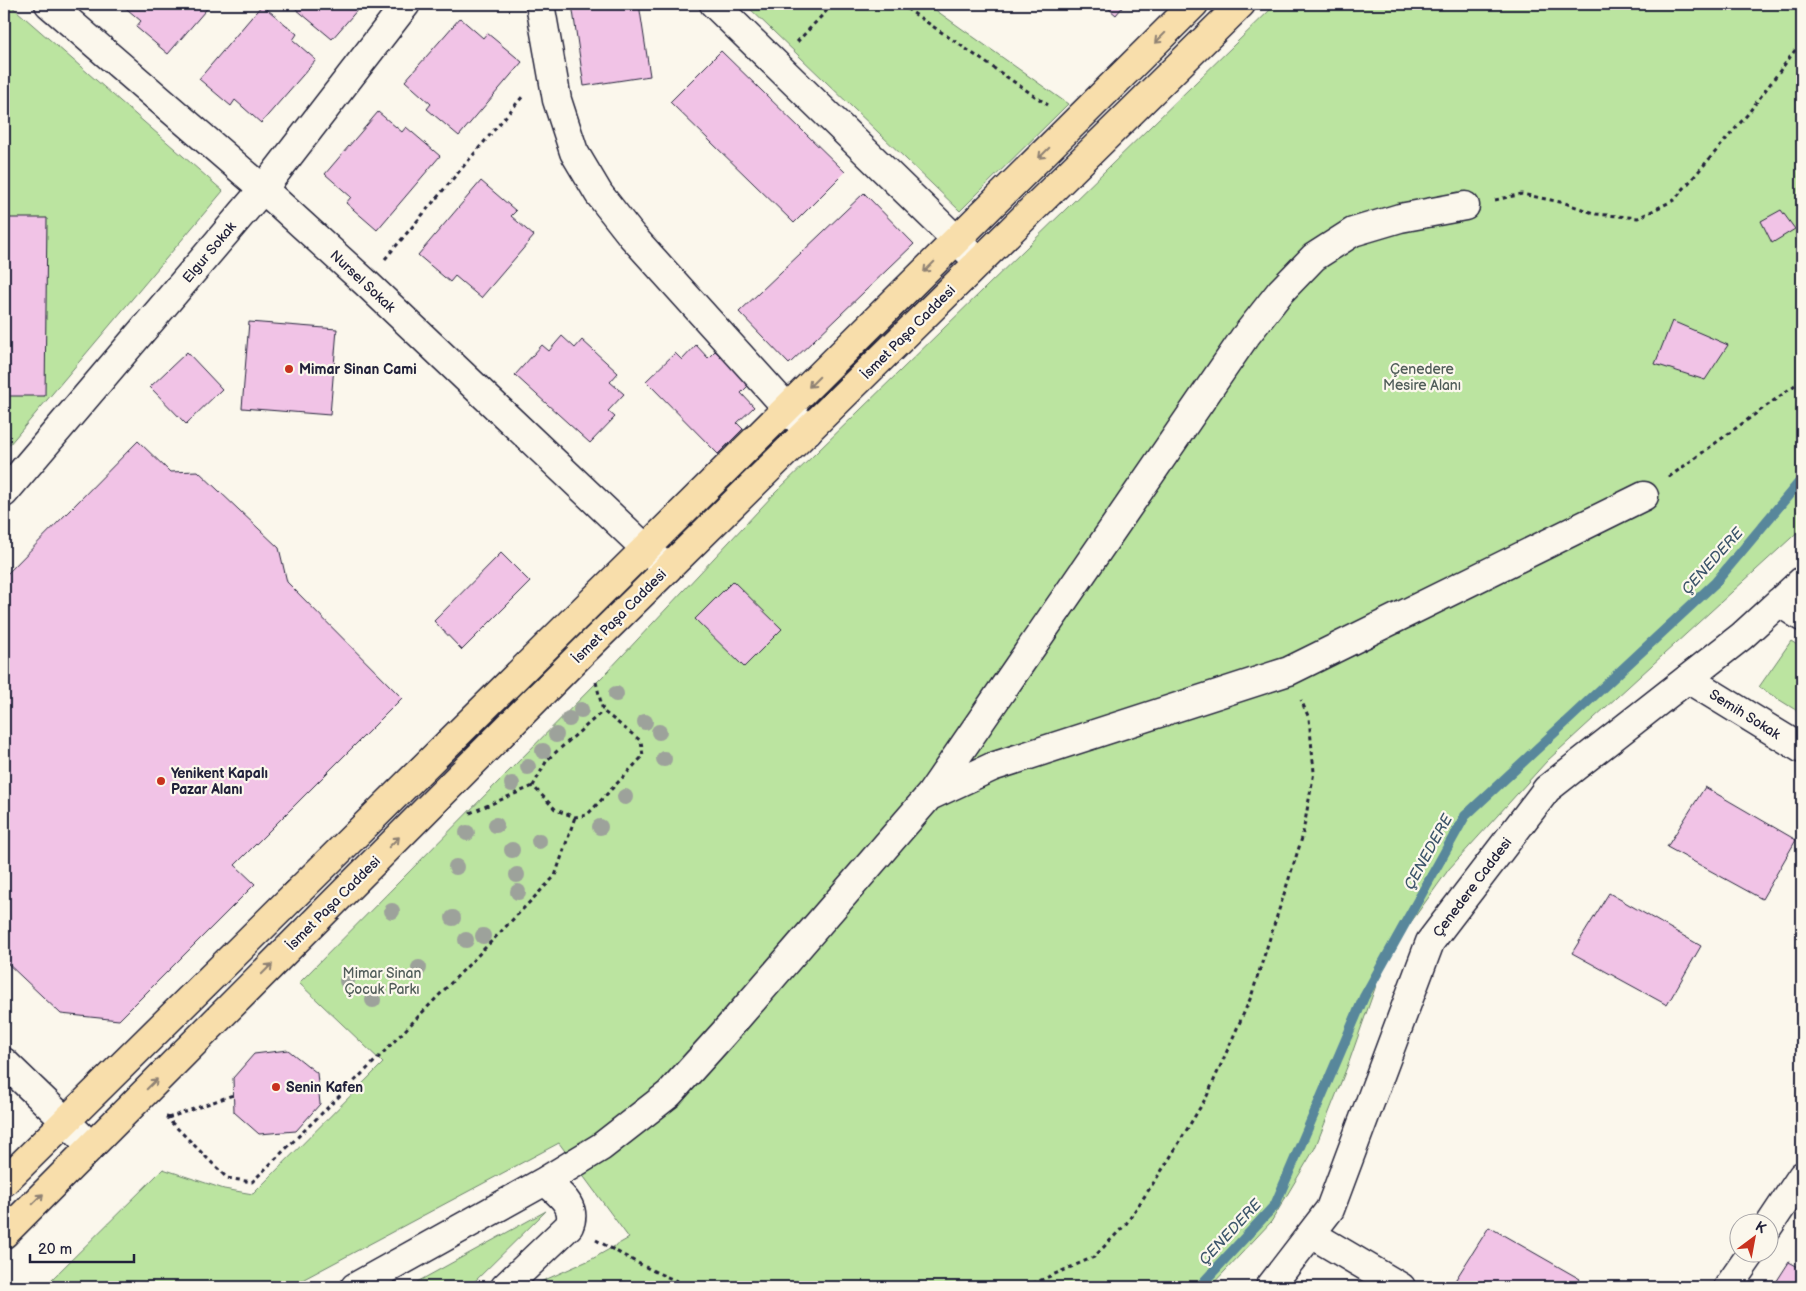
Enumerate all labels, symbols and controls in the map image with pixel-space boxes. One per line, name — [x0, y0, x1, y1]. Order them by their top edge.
one-way arrow — [1153, 32, 1166, 44]
one-way arrow — [1038, 147, 1051, 159]
street label: Elgur Sokak — [179, 218, 240, 286]
street label: Nursel Sokak — [326, 247, 399, 316]
one-way arrow — [923, 261, 935, 273]
street label: İsmet Paşa Caddesi — [857, 281, 959, 383]
place label: Mimar Sinan Cami — [299, 361, 417, 378]
park label: Çenedere Mesire Alanı — [1383, 361, 1461, 394]
marker: Mimar Sinan Cami — [283, 363, 295, 375]
one-way arrow — [808, 375, 820, 387]
water label: ÇENEDERE — [1677, 523, 1748, 599]
street label: İsmet Paşa Caddesi — [568, 565, 670, 667]
street label: Semih Sokak — [1706, 686, 1784, 743]
place label: Yenikent Kapalı Pazar Alanı — [171, 765, 268, 798]
marker: Yenikent Kapalı Pazar Alanı — [155, 775, 167, 787]
water label: ÇENEDERE — [1400, 810, 1457, 893]
street label: Çenedere Caddesi — [1429, 834, 1515, 940]
one-way arrow — [388, 836, 400, 848]
street label: İsmet Paşa Caddesi — [282, 852, 384, 954]
one-way arrow — [261, 963, 273, 975]
park label: Mimar Sinan Çocuk Parkı — [343, 965, 422, 998]
one-way arrow — [146, 1078, 159, 1090]
place label: Senin Kafen — [286, 1079, 363, 1096]
marker: Senin Kafen — [270, 1081, 282, 1093]
one-way arrow — [32, 1193, 44, 1206]
water label: ÇENEDERE — [1195, 1195, 1266, 1269]
north arrow — [1728, 1214, 1778, 1264]
text: K — [1752, 1218, 1770, 1237]
scale bar — [30, 1231, 134, 1263]
text: 20 m — [38, 1240, 72, 1259]

